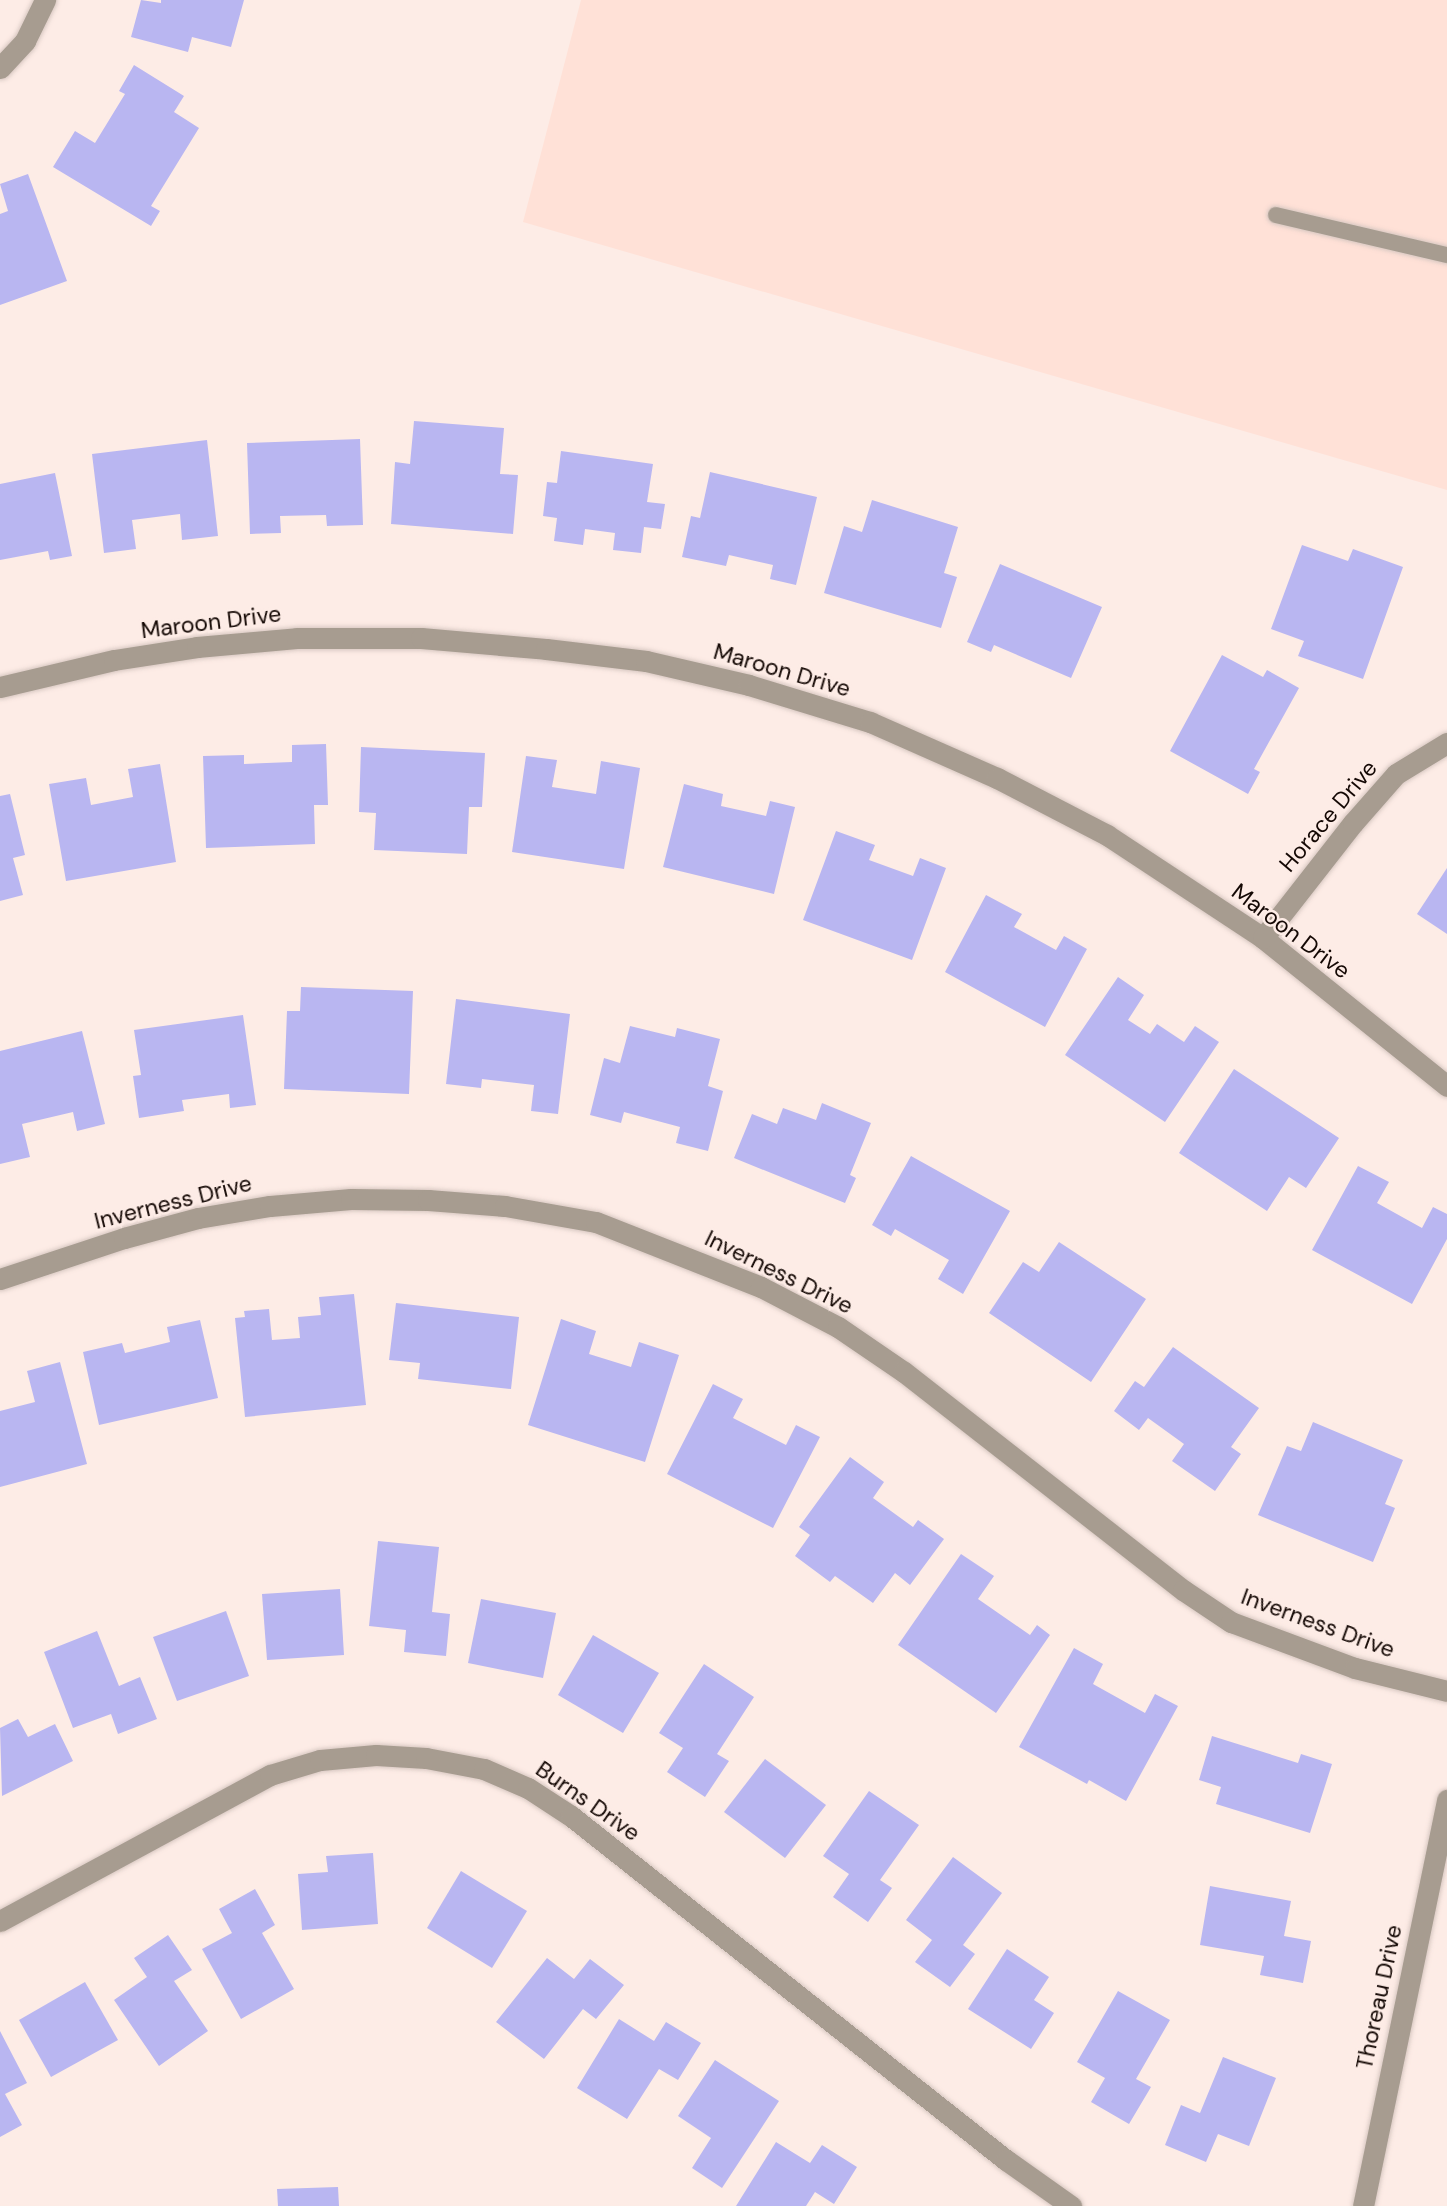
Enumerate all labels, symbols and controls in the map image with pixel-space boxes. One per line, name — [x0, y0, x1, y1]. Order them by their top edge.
street label: Maroon Drive — [139, 600, 283, 644]
street label: Maroon Drive — [710, 637, 854, 703]
street label: Horace Drive — [1273, 755, 1383, 877]
street label: Maroon Drive — [1226, 878, 1356, 984]
street label: Inverness Drive — [91, 1169, 255, 1235]
street label: Inverness Drive — [700, 1224, 858, 1320]
street label: Inverness Drive — [1237, 1582, 1399, 1664]
street label: Burns Drive — [531, 1755, 645, 1847]
street label: Thoreau Drive — [1350, 1922, 1408, 2072]

